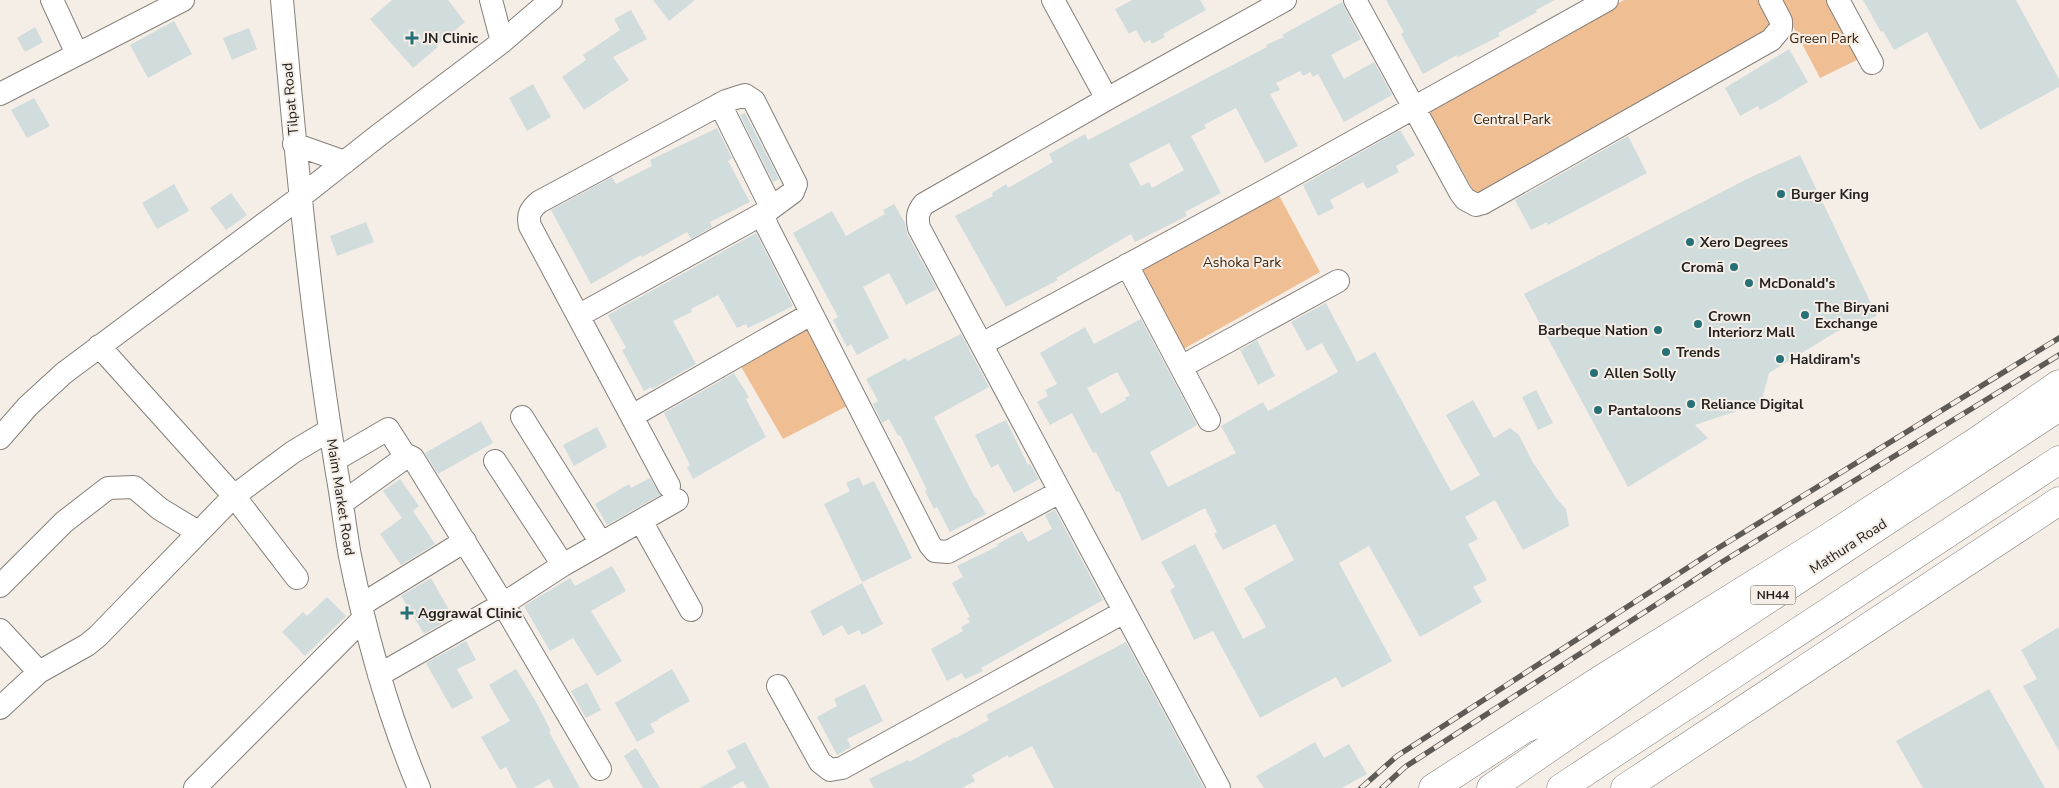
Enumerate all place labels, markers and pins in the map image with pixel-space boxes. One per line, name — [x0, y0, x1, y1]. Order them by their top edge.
place label: JN Clinic — [422, 29, 479, 48]
marker: JN Clinic — [405, 31, 419, 45]
place label: Burger King — [1791, 185, 1869, 204]
marker: Burger King — [1775, 188, 1787, 200]
place label: Xero Degrees — [1699, 233, 1788, 252]
marker: Xero Degrees — [1684, 236, 1696, 248]
place label: Cromā — [1681, 258, 1724, 277]
marker: Cromā — [1728, 261, 1740, 273]
place label: McDonald's — [1759, 274, 1836, 293]
marker: McDonald's — [1743, 277, 1755, 289]
place label: The Biryani Exchange — [1815, 298, 1889, 333]
place label: Crown Interiorz Mall — [1708, 307, 1795, 342]
marker: The Biryani Exchange — [1799, 309, 1811, 321]
marker: Crown Interiorz Mall — [1692, 318, 1704, 330]
place label: Barbeque Nation — [1538, 321, 1648, 340]
marker: Barbeque Nation — [1652, 324, 1664, 336]
place label: Trends — [1676, 343, 1720, 362]
marker: Trends — [1660, 346, 1672, 358]
place label: Haldiram's — [1790, 350, 1861, 369]
marker: Haldiram's — [1774, 353, 1786, 365]
place label: Allen Solly — [1604, 364, 1676, 383]
marker: Allen Solly — [1588, 367, 1600, 379]
place label: Reliance Digital — [1701, 395, 1804, 414]
marker: Reliance Digital — [1685, 398, 1697, 410]
place label: Pantaloons — [1608, 401, 1681, 420]
marker: Pantaloons — [1592, 404, 1604, 416]
place label: Aggrawal Clinic — [418, 604, 522, 623]
marker: Aggrawal Clinic — [400, 606, 414, 620]

